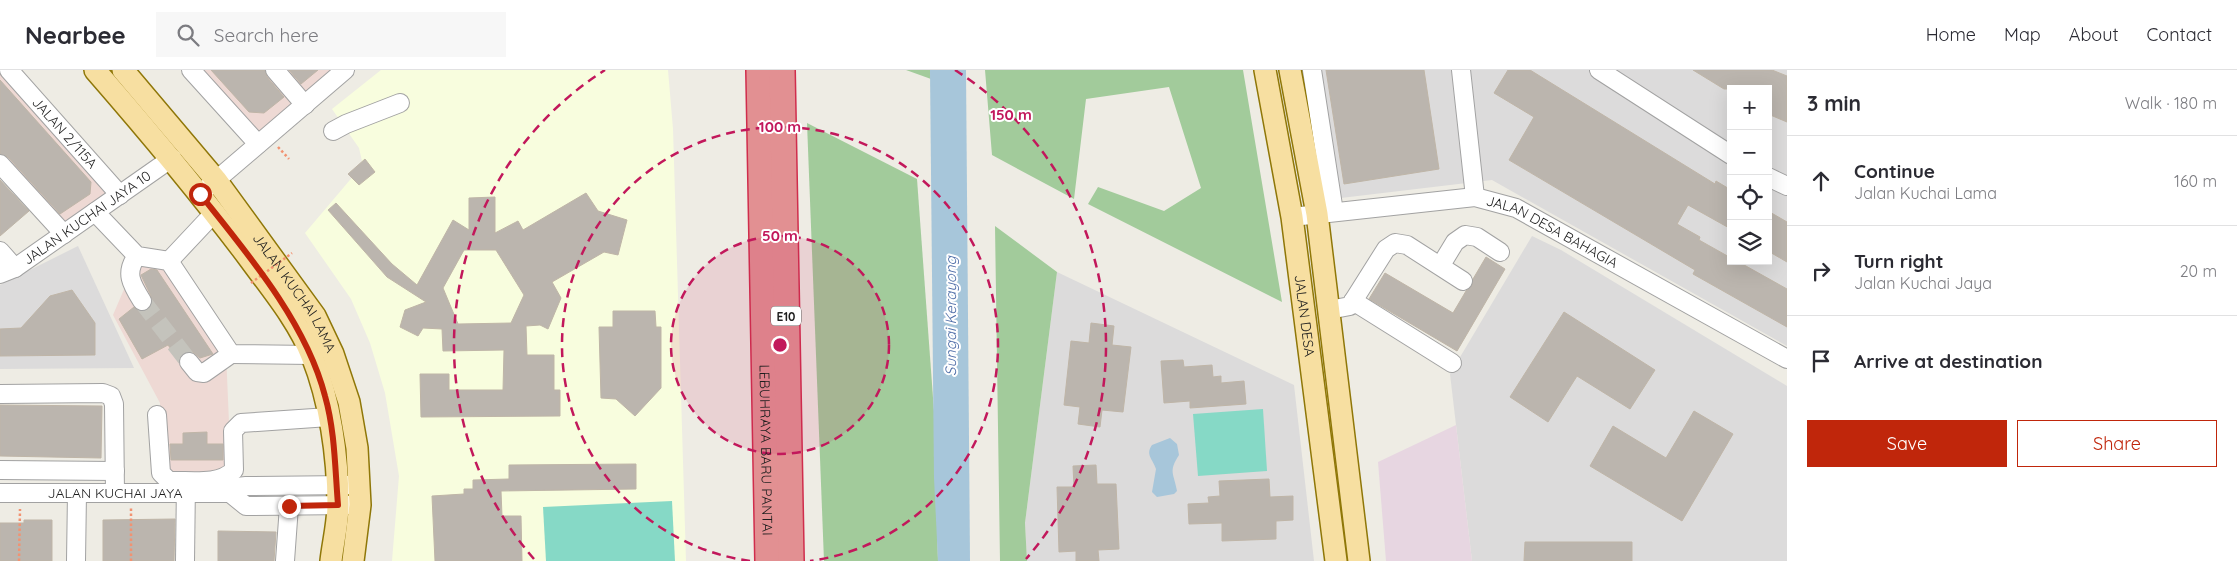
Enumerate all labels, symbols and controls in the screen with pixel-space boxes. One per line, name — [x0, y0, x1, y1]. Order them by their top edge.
search box — [156, 12, 506, 57]
text: Nearbee — [25, 20, 126, 50]
icon: search — [174, 21, 202, 49]
text: Search here — [214, 23, 319, 47]
text: Home — [1926, 23, 1976, 46]
text: Map — [2004, 23, 2041, 46]
text: About — [2069, 23, 2119, 46]
text: Contact — [2147, 23, 2212, 46]
map controls — [1727, 85, 1772, 265]
button: + — [1727, 85, 1772, 130]
text: 3 min — [1807, 90, 1861, 116]
street label: JALAN 2/115A — [28, 93, 101, 172]
text: Walk · 180 m — [2125, 93, 2217, 113]
text: 150 m — [990, 105, 1032, 124]
text: 100 m — [759, 117, 801, 136]
button: − — [1727, 130, 1772, 175]
text: Continue — [1854, 159, 1935, 183]
street label: JALAN KUCHAI JAYA 10 — [19, 167, 154, 269]
icon: ahead — [1807, 167, 1835, 195]
text: 160 m — [2174, 171, 2217, 191]
button: locate — [1727, 175, 1772, 220]
route start — [189, 183, 212, 206]
text: Jalan Kuchai Lama — [1854, 183, 1997, 203]
street label: JALAN DESA BAHAGIA — [1484, 191, 1621, 272]
button: layers — [1727, 220, 1772, 265]
text: 50 m — [762, 226, 798, 245]
street label: JALAN KUCHAI LAMA — [249, 230, 340, 356]
text: Turn right — [1854, 249, 1943, 273]
water label: Sungai Kerayong — [941, 254, 960, 376]
icon: right — [1807, 257, 1835, 285]
text: 20 m — [2180, 261, 2217, 281]
text: Jalan Kuchai Jaya — [1854, 273, 1992, 293]
street label: JALAN DESA — [1290, 274, 1319, 358]
road number: E10 — [771, 307, 801, 326]
centre of rings — [771, 336, 789, 354]
icon: arrive — [1807, 347, 1835, 375]
text: Arrive at destination — [1854, 349, 2043, 373]
street label: LEBUHRAYA BARU PANTAI — [755, 364, 777, 536]
button: Save — [1807, 420, 2007, 467]
button: Share — [2017, 420, 2217, 467]
street label: JALAN KUCHAI JAYA — [48, 484, 182, 502]
route end — [278, 495, 301, 518]

